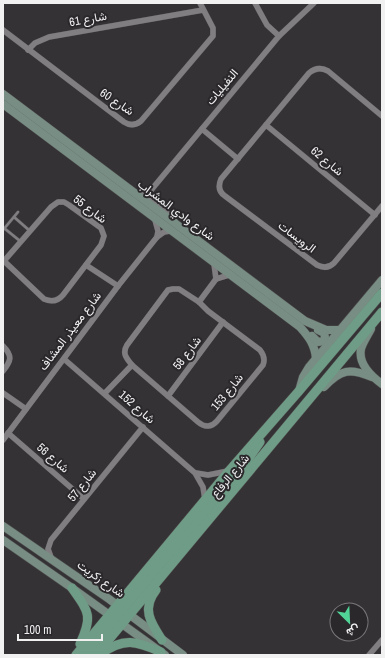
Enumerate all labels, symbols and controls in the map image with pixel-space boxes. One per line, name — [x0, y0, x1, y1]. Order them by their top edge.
street label: شارع 61 — [68, 8, 108, 31]
street label: النفيليات — [202, 66, 242, 108]
street label: شارع 60 — [96, 85, 137, 120]
street label: شارع 62 — [307, 143, 347, 180]
street label: شارع وادي المشراب — [133, 176, 218, 246]
street label: شارع 55 — [69, 191, 110, 228]
street label: الرويسات — [275, 218, 319, 256]
street label: شارع معيذر المشاف — [35, 288, 106, 374]
street label: شارع 58 — [169, 333, 206, 374]
street label: شارع 153 — [207, 370, 248, 414]
street label: شارع 152 — [115, 387, 159, 428]
street label: شارع 56 — [33, 440, 73, 477]
street label: شارع الرفاع — [207, 451, 254, 502]
street label: شارع 57 — [64, 465, 101, 505]
street label: شارع زكريت — [73, 557, 128, 602]
north arrow — [329, 602, 369, 642]
scale bar — [18, 616, 102, 642]
text: 100 m — [24, 622, 51, 638]
text: ش — [344, 622, 362, 640]

